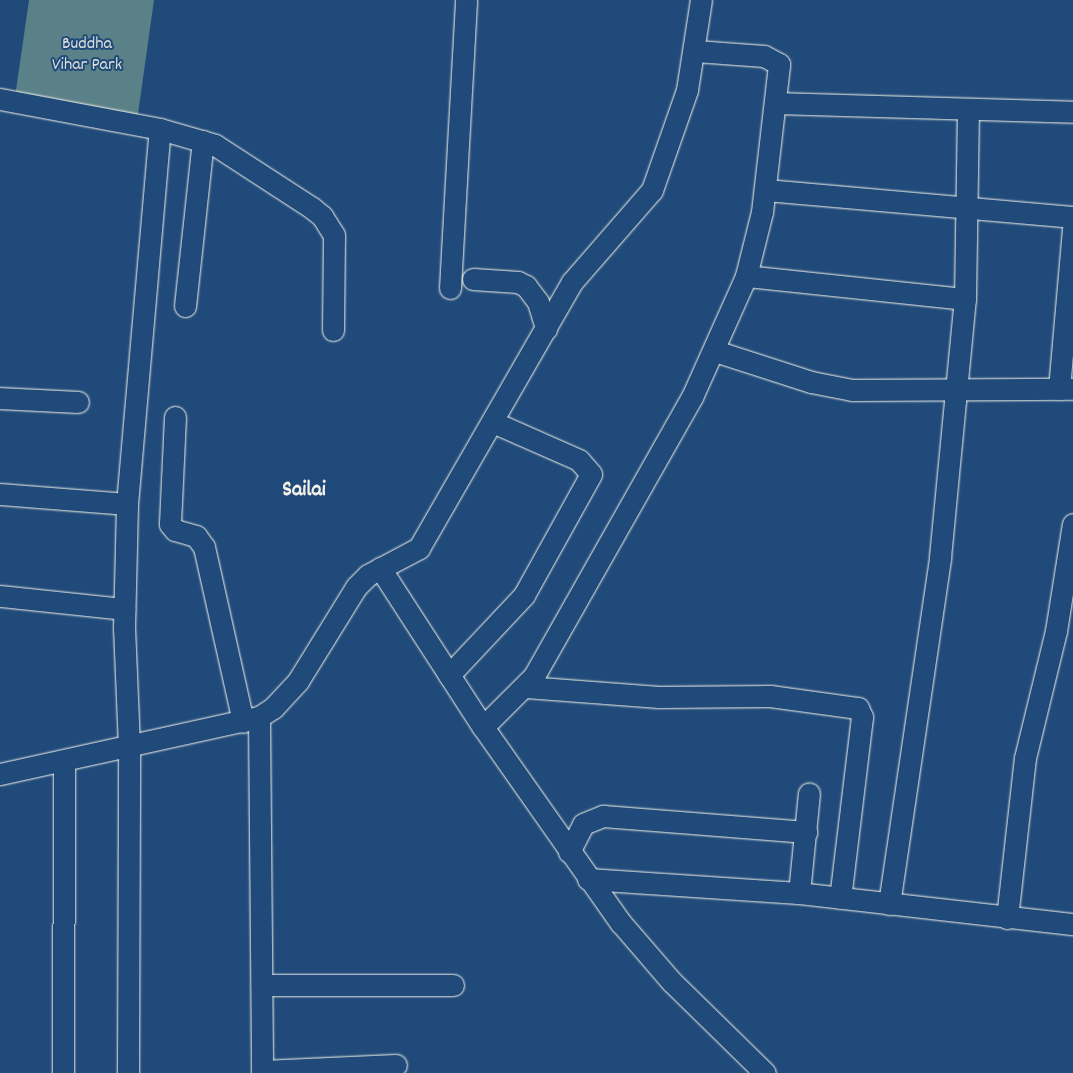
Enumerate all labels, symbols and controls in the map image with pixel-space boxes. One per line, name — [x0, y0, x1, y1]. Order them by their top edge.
park label: Buddha Vihar Park — [52, 35, 122, 78]
district label: Sailai — [282, 478, 326, 504]

